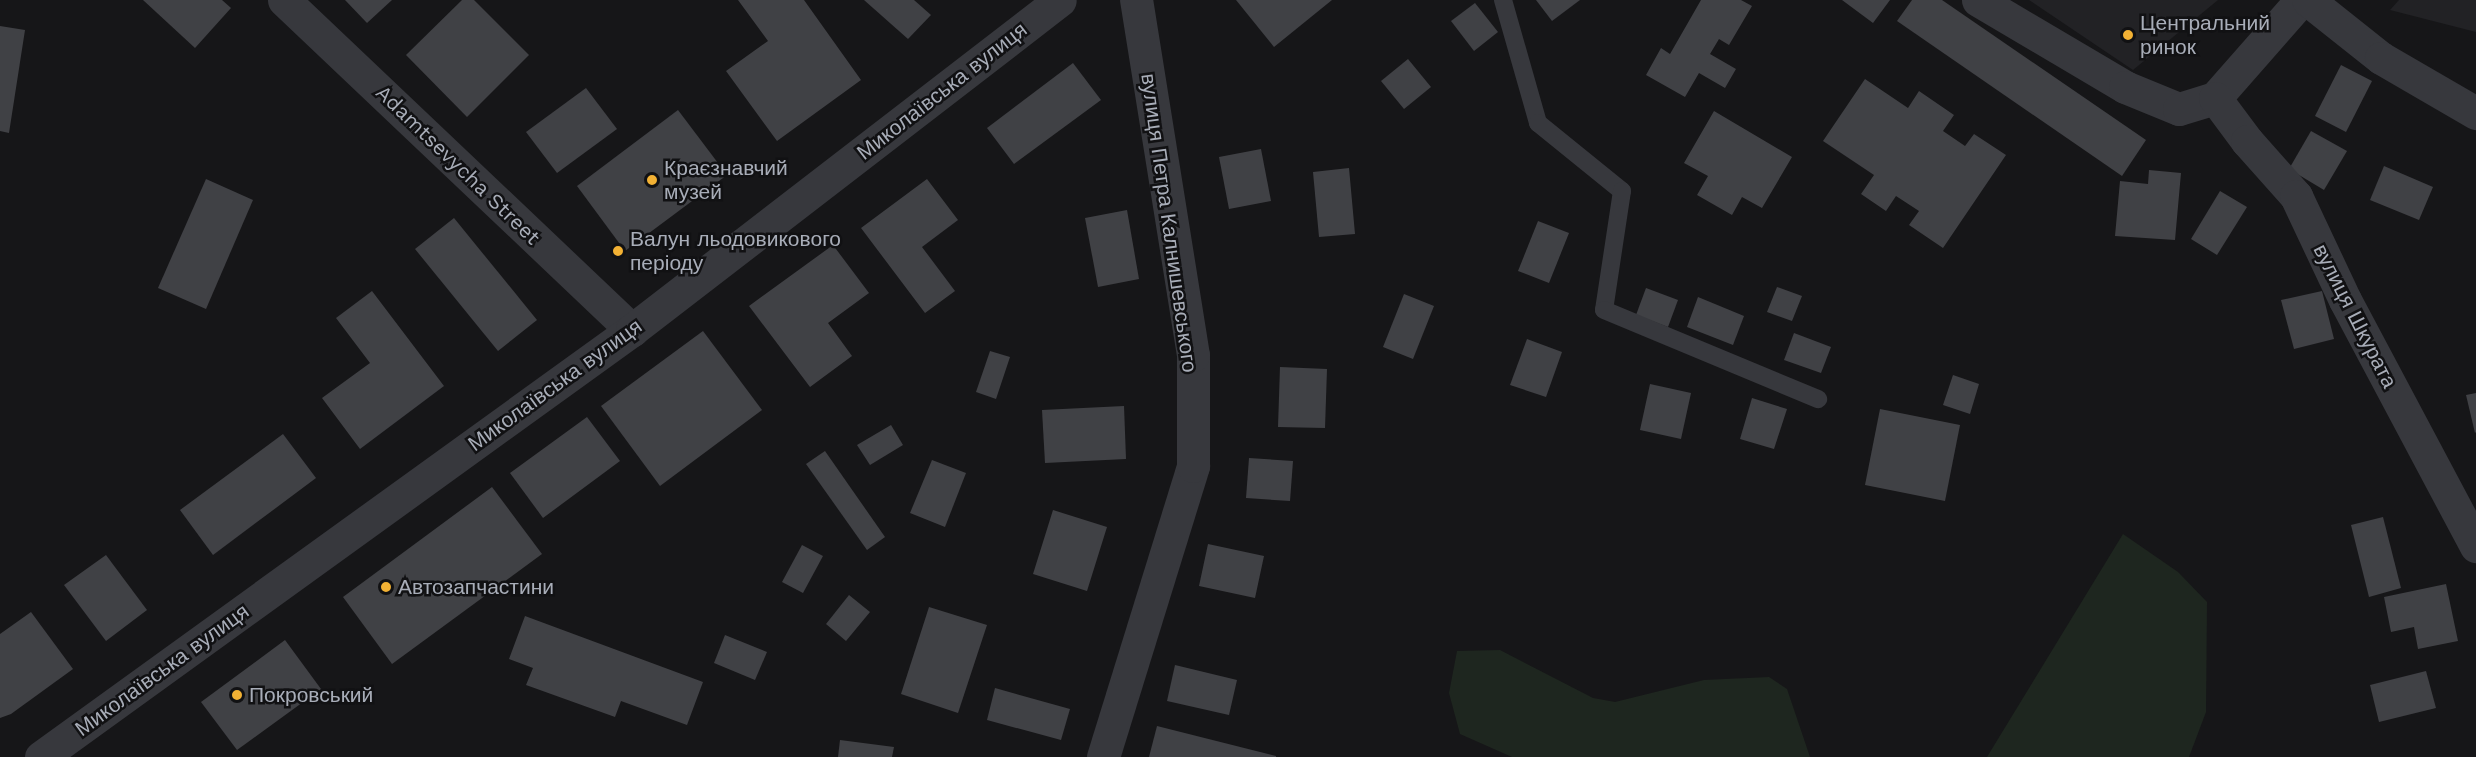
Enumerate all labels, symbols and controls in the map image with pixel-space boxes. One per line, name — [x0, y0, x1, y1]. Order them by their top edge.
place label: Центральний ринок — [2140, 10, 2270, 60]
street label: Миколаївська вулиця — [852, 17, 1032, 165]
marker: Центральний ринок — [2121, 28, 2135, 42]
street label: вулиця Петра Калнишевського — [1136, 72, 1202, 374]
street label: Adamtsevycha Street — [370, 80, 546, 250]
place label: Краєзнавчий музей — [664, 155, 788, 205]
marker: Краєзнавчий музей — [645, 173, 659, 187]
place label: Валун льодовикового періоду — [630, 226, 841, 276]
street label: вулиця Шкурата — [2308, 240, 2402, 392]
marker: Валун льодовикового періоду — [611, 244, 625, 258]
street label: Миколаївська вулиця — [463, 314, 647, 456]
place label: Автозапчастини — [398, 574, 554, 600]
marker: Автозапчастини — [379, 580, 393, 594]
street label: Миколаївська вулиця — [70, 599, 254, 741]
place label: Покровський — [249, 682, 373, 708]
marker: Покровський — [230, 688, 244, 702]

